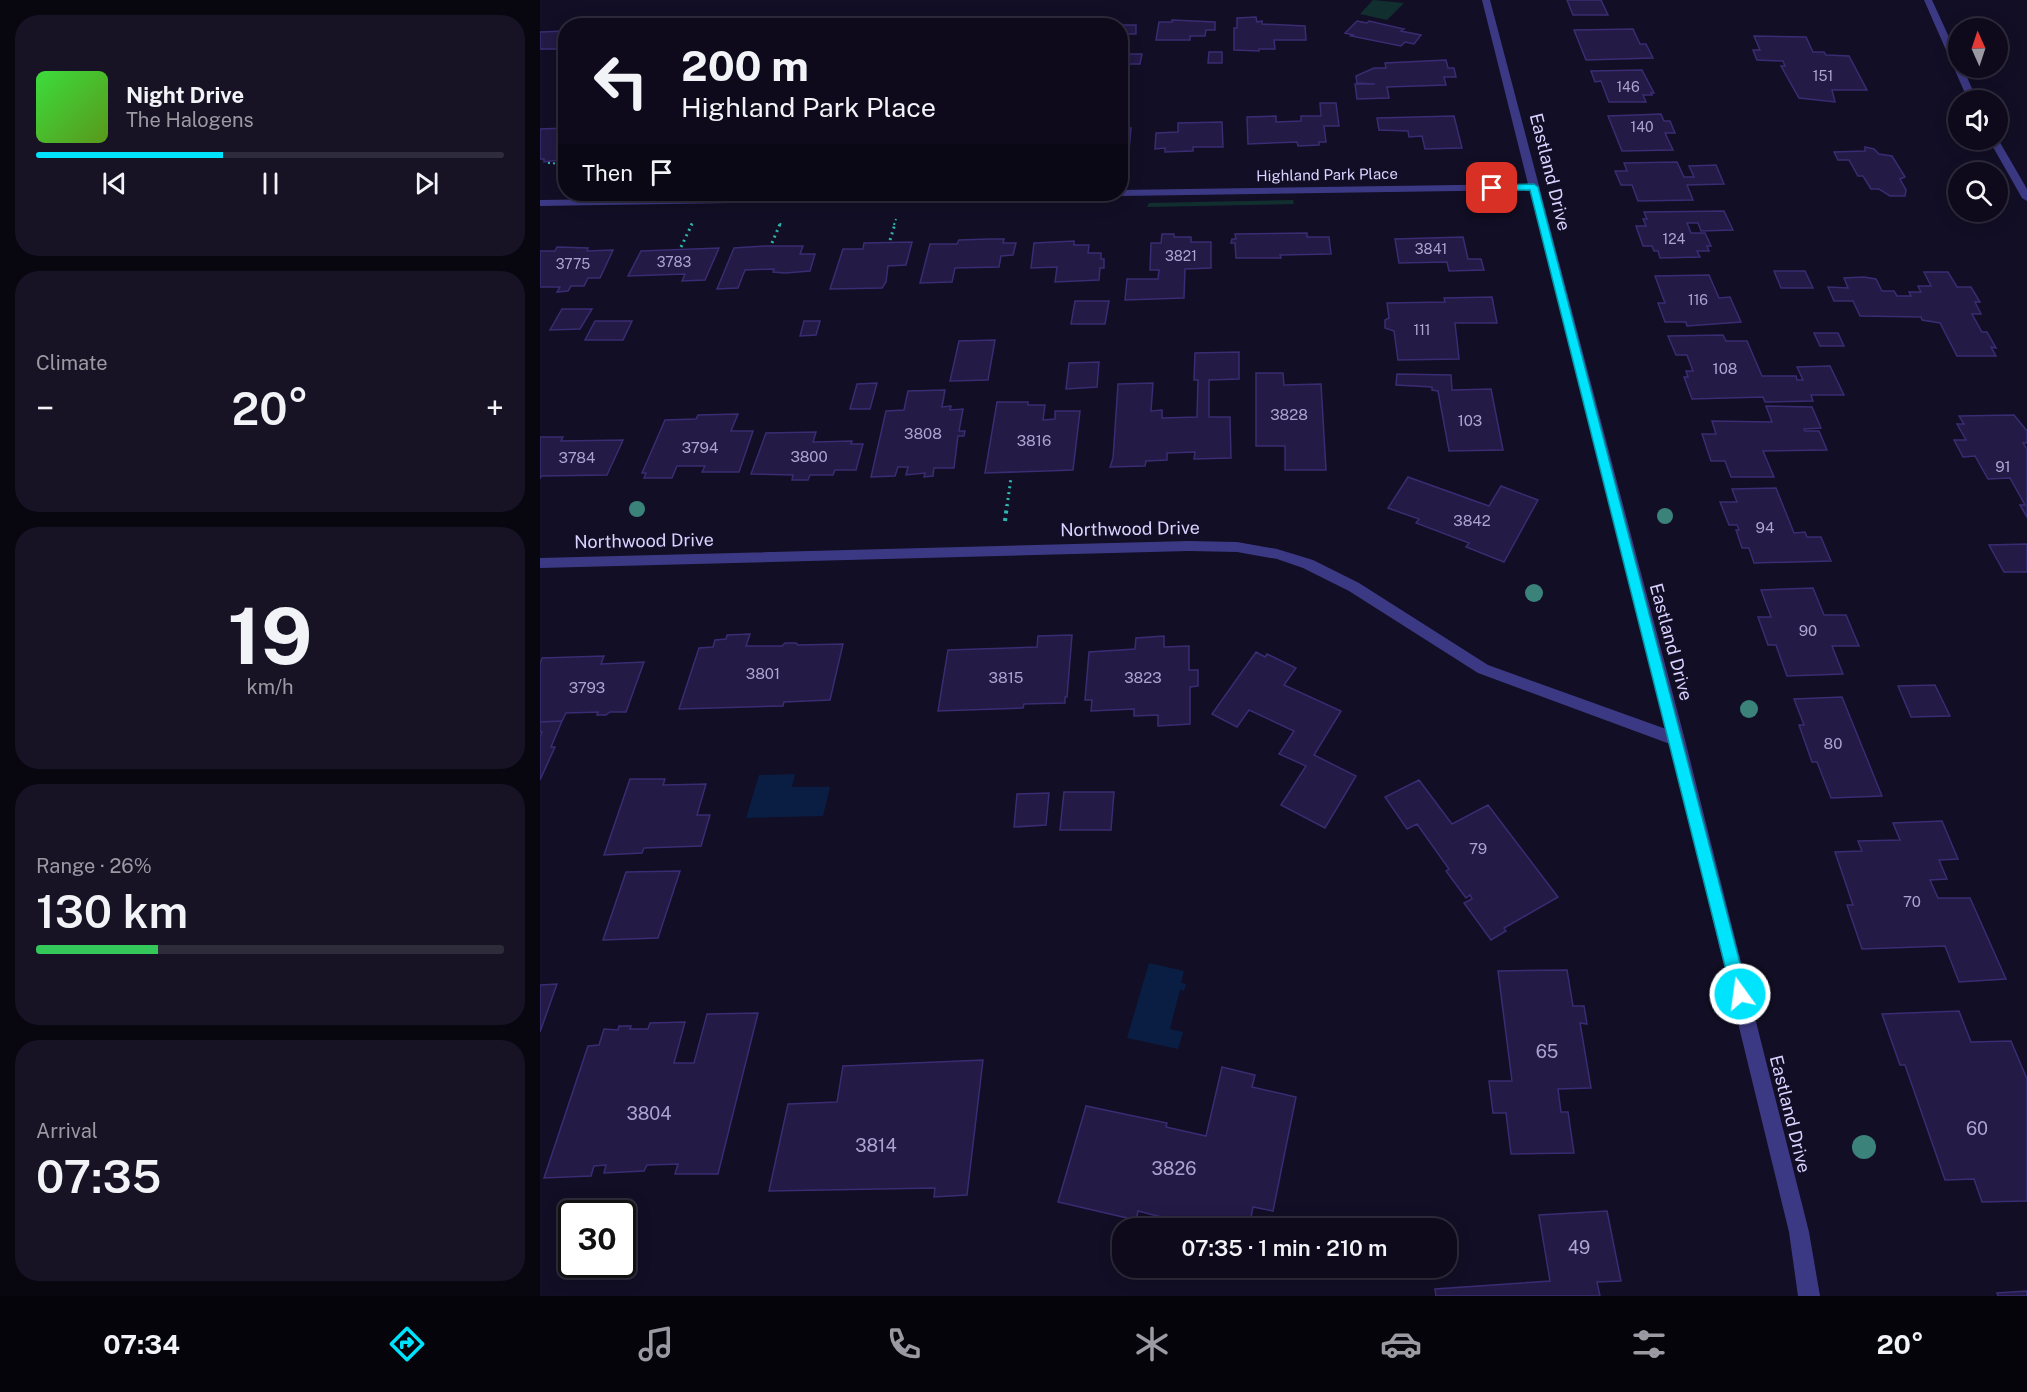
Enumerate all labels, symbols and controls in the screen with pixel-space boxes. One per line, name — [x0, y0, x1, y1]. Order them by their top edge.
north arrow — [1948, 18, 2008, 78]
map controls — [1948, 18, 2008, 222]
text: 200 m — [681, 41, 809, 90]
icon: left — [582, 42, 660, 120]
house number: 151 — [1813, 68, 1833, 84]
house number: 146 — [1616, 79, 1640, 95]
text: Night Drive — [126, 82, 244, 108]
button: sound — [1948, 90, 2008, 150]
text: Highland Park Place — [681, 91, 936, 123]
text: The Halogens — [126, 108, 254, 132]
street label: Eastland Drive — [1526, 111, 1575, 233]
house number: 140 — [1630, 119, 1654, 135]
icon: arrive — [645, 156, 678, 189]
text: Then — [582, 160, 633, 186]
pin — [1466, 162, 1517, 213]
button: search — [1948, 162, 2008, 222]
street label: Highland Park Place — [1256, 165, 1398, 184]
icon: previous — [98, 167, 131, 200]
icon: pause — [254, 167, 287, 200]
icon: next — [410, 167, 443, 200]
icon: arrive — [1475, 171, 1508, 204]
house number: 124 — [1663, 231, 1686, 247]
house number: 3841 — [1415, 241, 1447, 257]
house number: 3821 — [1165, 248, 1197, 264]
house number: 3783 — [657, 254, 691, 270]
house number: 3775 — [556, 256, 590, 272]
house number: 116 — [1688, 292, 1708, 308]
house number: 111 — [1413, 322, 1431, 338]
text: Climate — [36, 351, 108, 375]
house number: 108 — [1713, 360, 1737, 377]
text: 20° — [231, 382, 309, 435]
text: − — [36, 389, 54, 427]
text: + — [486, 389, 504, 427]
house number: 3828 — [1270, 406, 1308, 423]
house number: 103 — [1458, 412, 1482, 429]
house number: 3808 — [904, 425, 942, 442]
house number: 3816 — [1017, 432, 1051, 449]
house number: 3794 — [682, 439, 718, 456]
house number: 3800 — [790, 448, 828, 465]
house number: 3784 — [558, 449, 596, 466]
house number: 91 — [1995, 458, 2011, 475]
house number: 3842 — [1453, 512, 1491, 529]
street label: Northwood Drive — [1060, 517, 1200, 540]
house number: 94 — [1756, 519, 1774, 536]
street label: Northwood Drive — [574, 529, 714, 552]
street label: Eastland Drive — [1646, 581, 1697, 703]
text: 19 — [228, 590, 312, 682]
house number: 90 — [1799, 622, 1817, 639]
house number: 3801 — [746, 665, 780, 682]
house number: 3815 — [989, 669, 1023, 686]
house number: 3823 — [1124, 669, 1162, 686]
text: km/h — [246, 675, 294, 699]
house number: 3793 — [569, 679, 605, 696]
house number: 80 — [1824, 735, 1842, 752]
house number: 79 — [1469, 840, 1487, 857]
text: Range · 26% — [36, 854, 152, 878]
text: 130 km — [36, 885, 188, 938]
house number: 70 — [1903, 893, 1921, 910]
position arrow — [1708, 962, 1772, 1026]
house number: 65 — [1536, 1041, 1558, 1062]
street label: Eastland Drive — [1766, 1053, 1815, 1175]
house number: 3804 — [626, 1103, 672, 1124]
house number: 60 — [1966, 1118, 1988, 1139]
text: Arrival — [36, 1119, 98, 1143]
house number: 3814 — [855, 1135, 897, 1156]
text: 07:35 — [36, 1150, 161, 1203]
house number: 3826 — [1152, 1158, 1196, 1179]
speed limit sign: 30 — [558, 1200, 636, 1278]
text: 07:35 · 1 min · 210 m — [1182, 1235, 1387, 1261]
house number: 49 — [1568, 1237, 1590, 1258]
icon: directions — [386, 1323, 428, 1365]
icon: music — [635, 1323, 677, 1365]
icon: phone — [883, 1323, 925, 1365]
icon: climate — [1131, 1323, 1173, 1365]
icon: car — [1380, 1323, 1422, 1365]
icon: filters — [1628, 1323, 1670, 1365]
text: 07:34 — [103, 1328, 180, 1360]
text: 20° — [1876, 1328, 1924, 1360]

